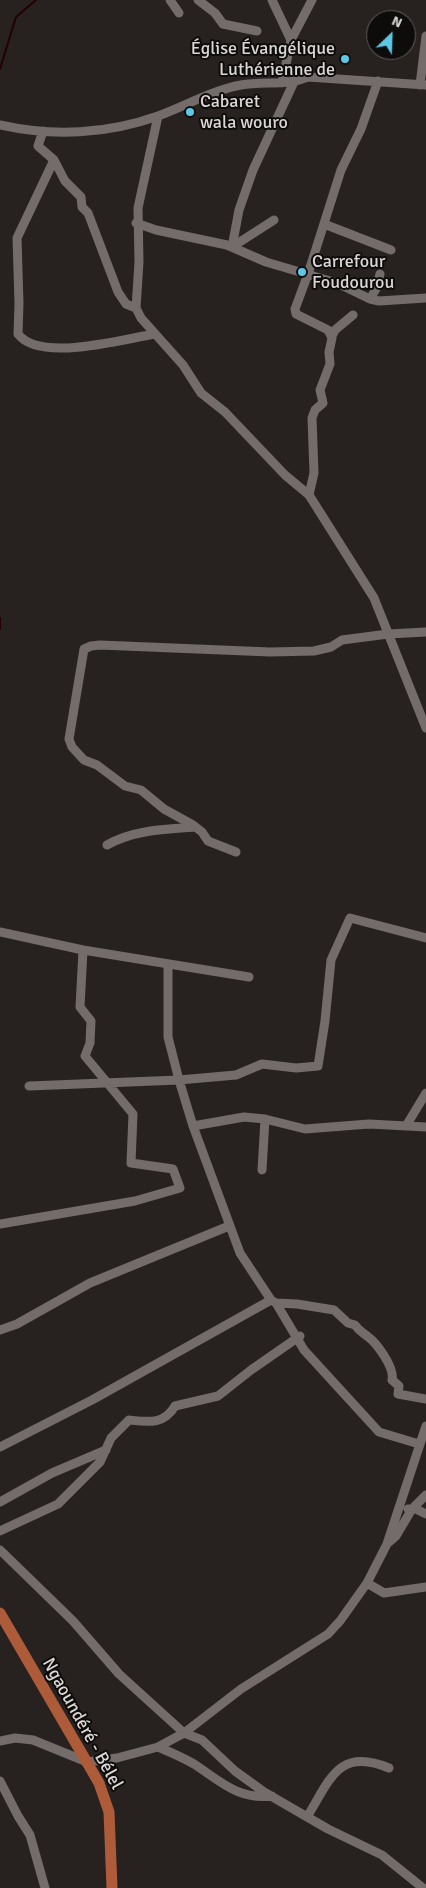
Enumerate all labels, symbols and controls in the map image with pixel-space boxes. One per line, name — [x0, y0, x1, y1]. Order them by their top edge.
north arrow — [366, 10, 416, 60]
text: N — [389, 12, 405, 32]
place label: Église Évangélique Luthérienne de — [191, 38, 335, 80]
marker: Église Évangélique Luthérienne de — [339, 53, 351, 65]
place label: Cabaret wala wouro — [200, 91, 288, 134]
marker: Cabaret wala wouro — [184, 106, 196, 118]
place label: Carrefour Foudourou — [312, 251, 394, 294]
marker: Carrefour Foudourou — [296, 266, 308, 278]
street label: Ngaoundéré - Bélel — [37, 1654, 127, 1794]

